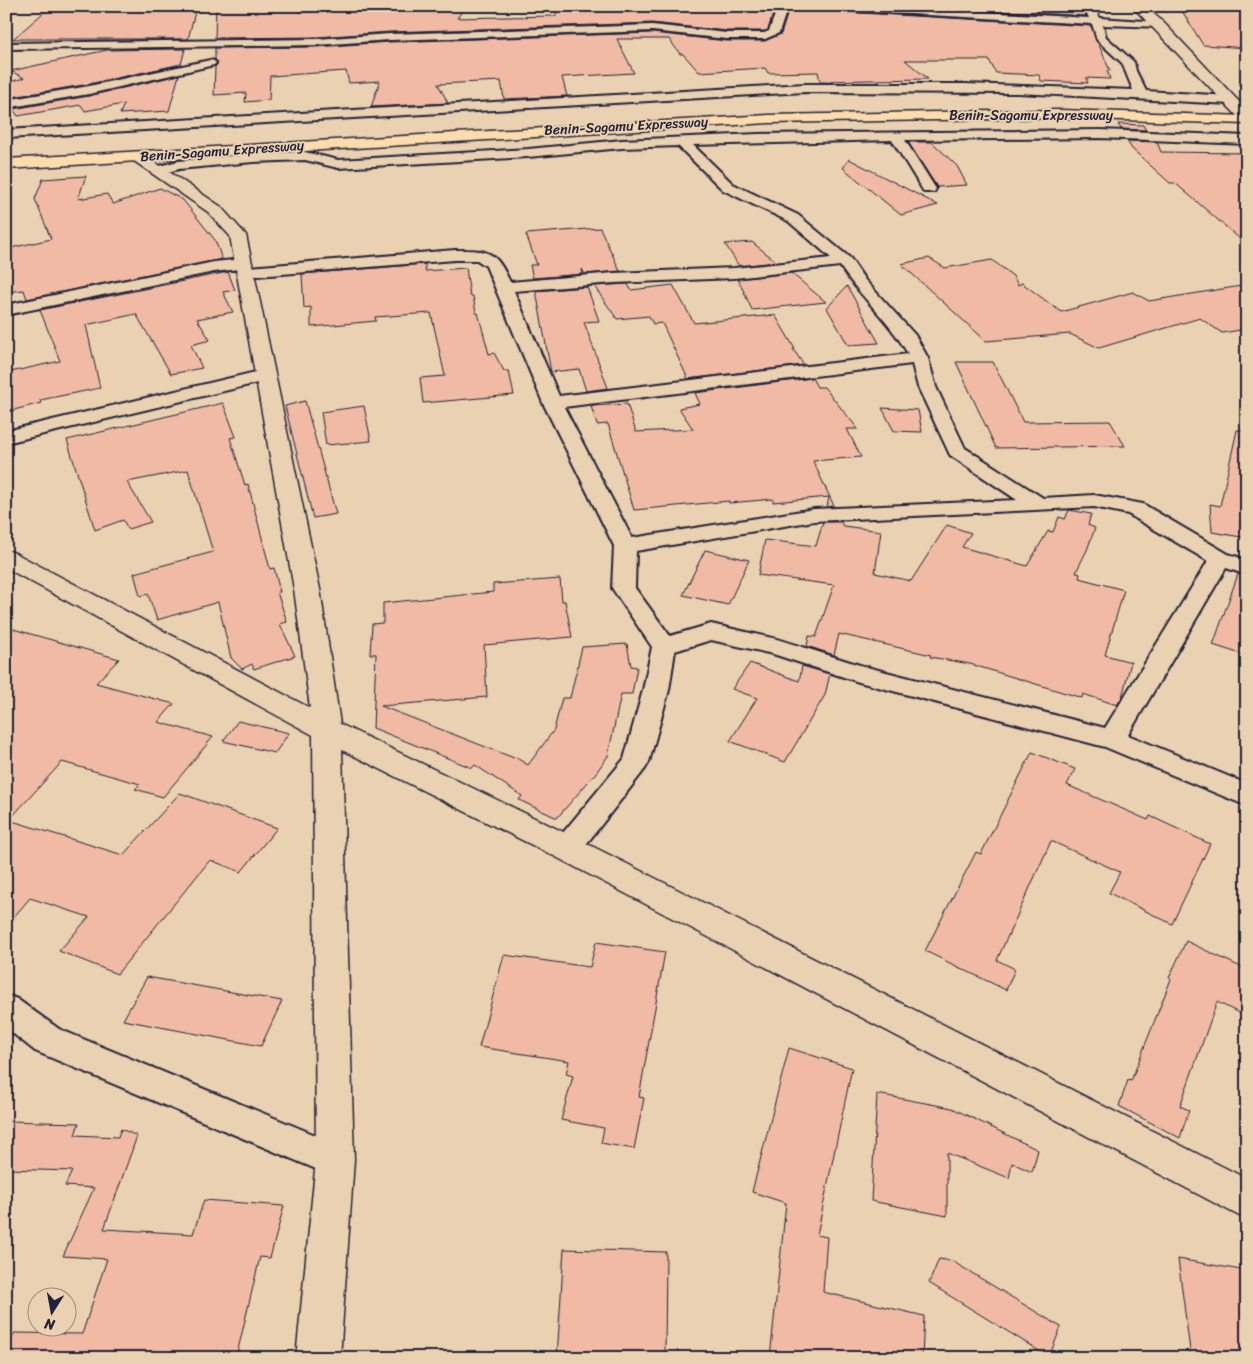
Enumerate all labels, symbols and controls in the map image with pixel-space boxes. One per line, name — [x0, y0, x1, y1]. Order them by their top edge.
street label: Benin-Sagamu Expressway — [949, 103, 1114, 128]
street label: Benin-Sagamu Expressway — [543, 109, 709, 143]
street label: Benin-Sagamu Expressway — [139, 133, 306, 169]
north arrow — [28, 1286, 78, 1336]
text: N — [42, 1311, 58, 1338]

